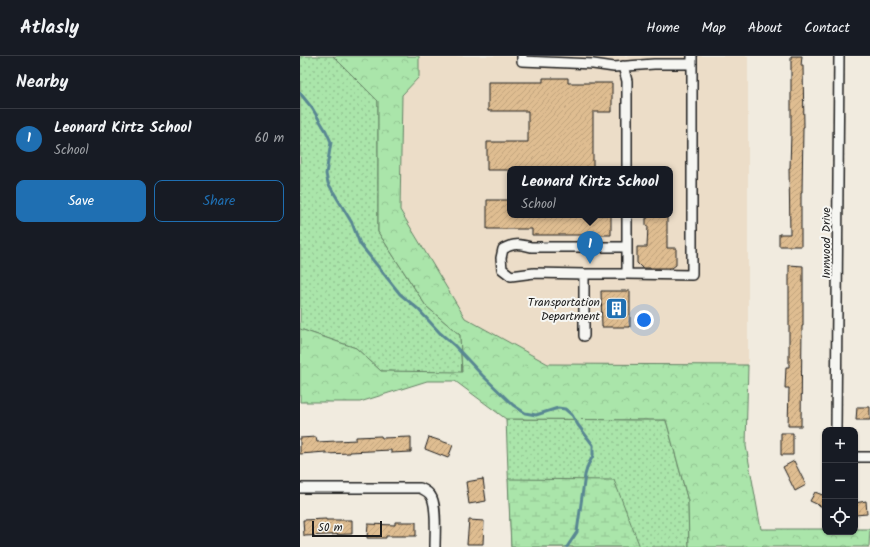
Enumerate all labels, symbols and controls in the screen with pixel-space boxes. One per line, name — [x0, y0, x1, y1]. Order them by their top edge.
text: Atlasly — [20, 13, 79, 43]
text: Home — [646, 17, 680, 39]
text: Map — [702, 17, 726, 39]
text: About — [748, 17, 782, 39]
text: Contact — [804, 17, 850, 39]
text: Nearby — [16, 69, 68, 96]
text: Leonard Kirtz School — [54, 116, 191, 140]
text: 1 — [27, 128, 31, 149]
text: 60 m — [255, 128, 284, 149]
text: School — [54, 140, 89, 161]
popup — [507, 166, 673, 218]
text: Leonard Kirtz School — [521, 170, 659, 194]
button: Save — [16, 180, 146, 222]
button: Share — [154, 180, 284, 222]
text: School — [521, 194, 556, 215]
street label: Innwood Drive — [817, 207, 836, 279]
pin: 1 — [577, 231, 603, 264]
place label: Transportation Department — [528, 293, 600, 326]
building icon: Transportation Department — [603, 296, 629, 322]
your location — [634, 310, 654, 330]
map controls — [822, 427, 858, 535]
button: + — [822, 427, 858, 463]
button: − — [822, 463, 858, 499]
button: locate — [822, 499, 858, 535]
scale bar — [312, 519, 382, 538]
text: 50 m — [318, 519, 343, 537]

